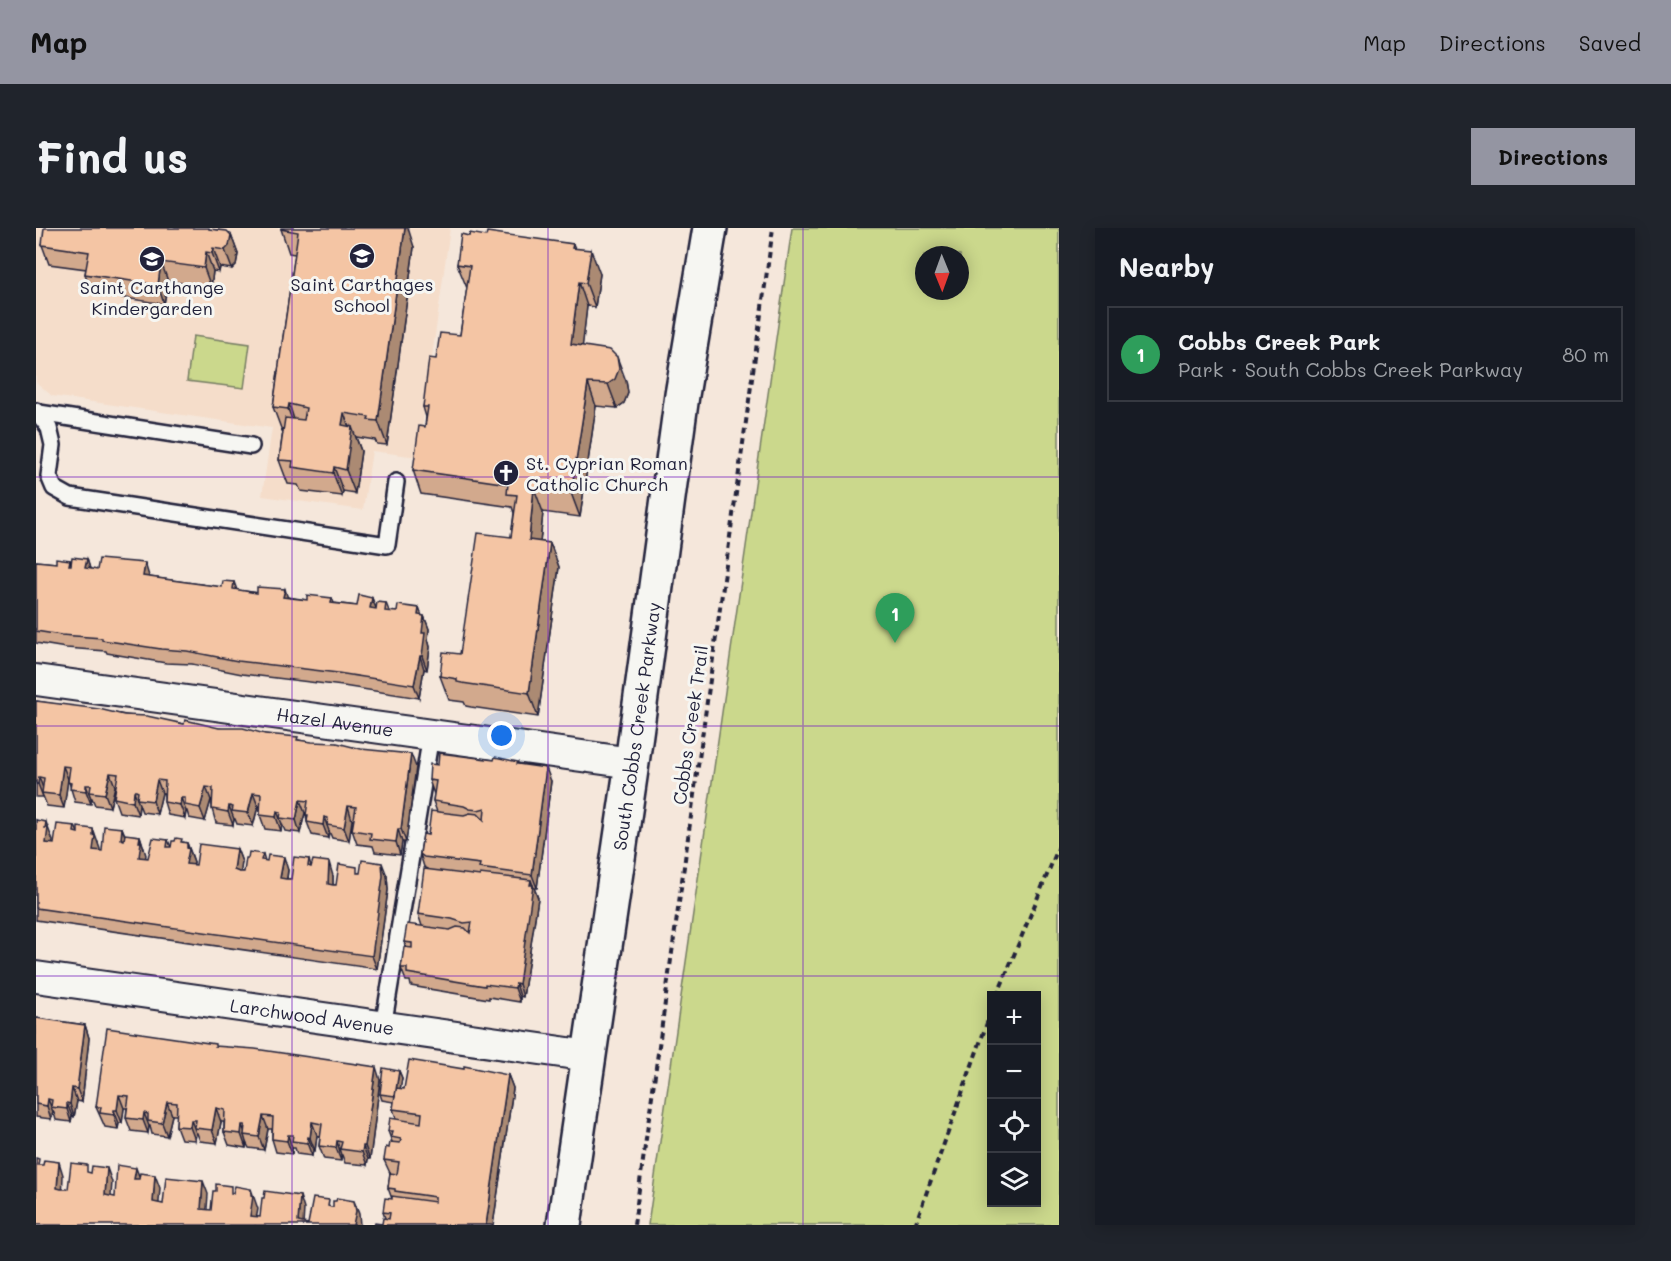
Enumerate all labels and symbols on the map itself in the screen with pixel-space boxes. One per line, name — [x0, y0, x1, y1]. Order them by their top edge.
school or university icon: Saint Carthages School — [347, 241, 377, 271]
school or university icon: Saint Carthange Kindergarden — [137, 244, 167, 274]
north arrow — [915, 246, 969, 300]
place label: Saint Carthages School — [290, 272, 434, 317]
place label: Saint Carthange Kindergarden — [80, 275, 224, 320]
place label: St. Cyprian Roman Catholic Church — [526, 451, 688, 496]
church icon: St. Cyprian Roman Catholic Church — [491, 458, 521, 488]
pin: 1 — [876, 594, 914, 643]
street label: South Cobbs Creek Parkway — [607, 601, 666, 852]
street label: Cobbs Creek Trail — [667, 644, 713, 806]
street label: Hazel Avenue — [275, 702, 395, 742]
your location — [487, 721, 516, 750]
street label: Larchwood Avenue — [229, 993, 396, 1040]

